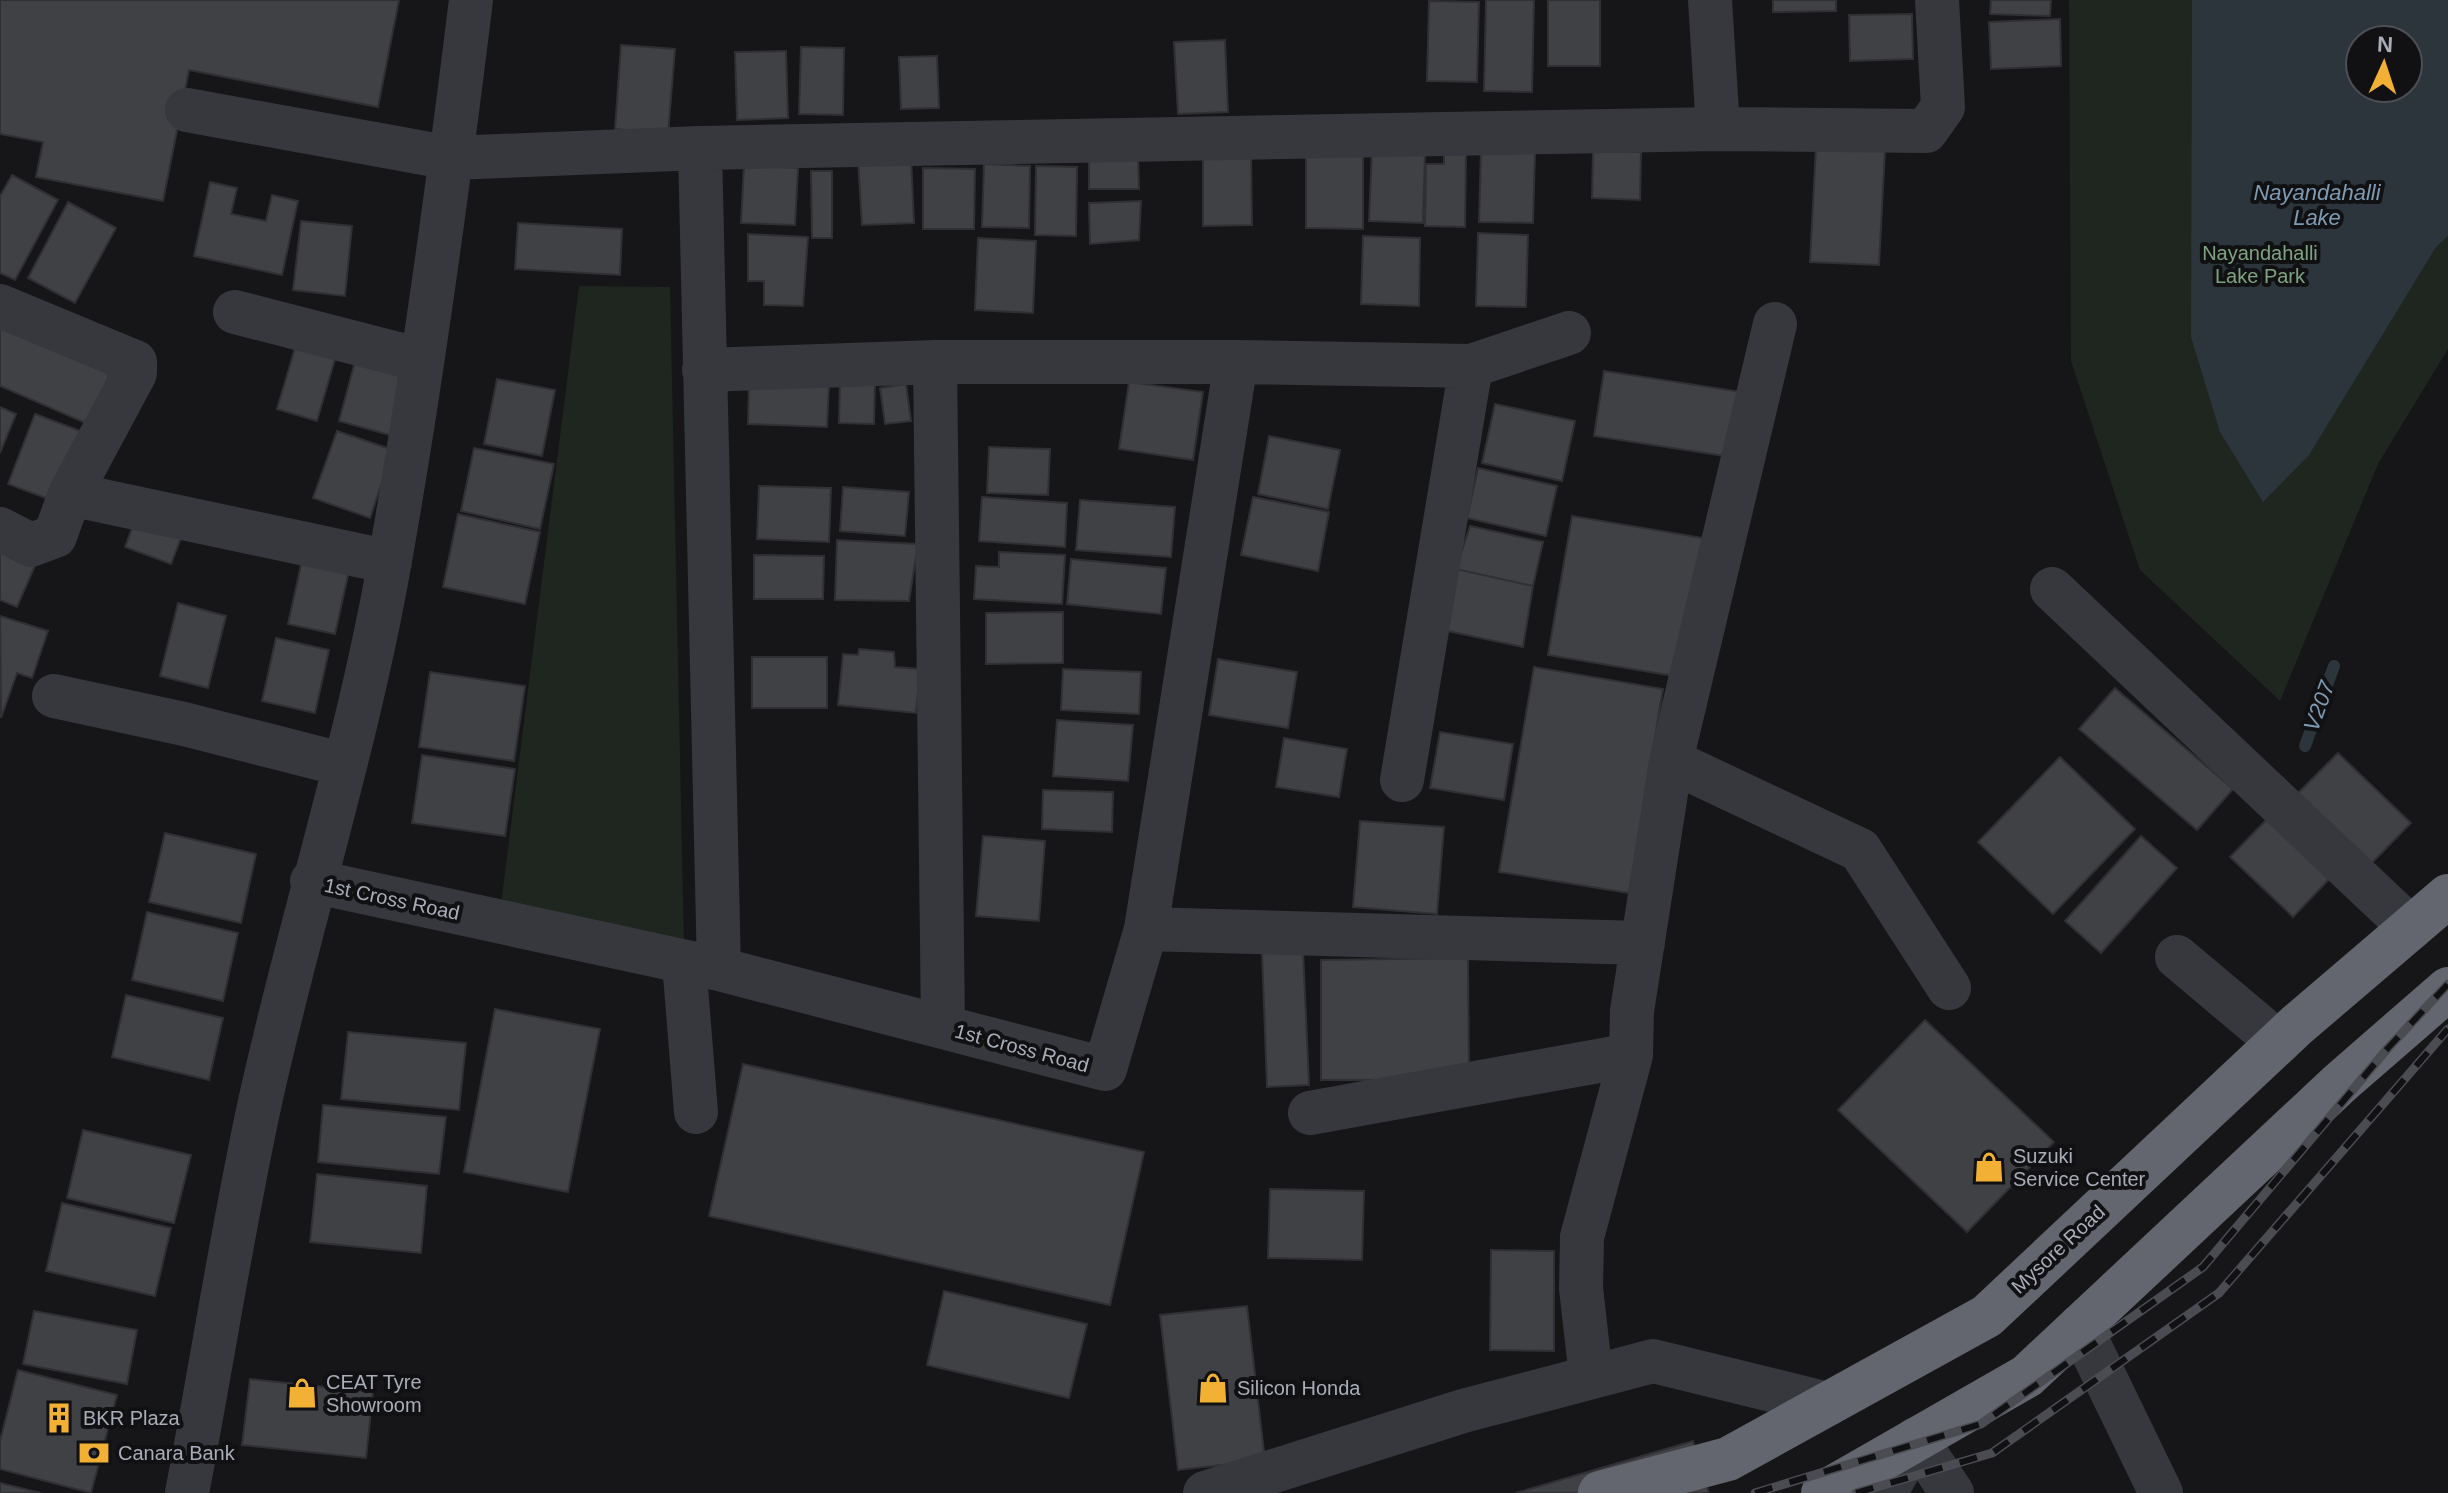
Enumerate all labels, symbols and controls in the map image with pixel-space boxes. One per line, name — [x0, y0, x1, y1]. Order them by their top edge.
north arrow — [2344, 24, 2424, 104]
text: N — [2376, 32, 2394, 57]
water label: Nayandahalli Lake — [2253, 180, 2382, 230]
park label: Nayandahalli Lake Park — [2202, 242, 2318, 287]
water label: V207 — [2298, 677, 2340, 734]
street label: 1st Cross Road — [322, 874, 462, 924]
street label: 1st Cross Road — [953, 1020, 1091, 1076]
place label: Suzuki Service Center — [2013, 1145, 2146, 1190]
shop icon: Suzuki Service Center — [1972, 1150, 2006, 1184]
street label: Mysore Road — [2007, 1200, 2109, 1298]
place label: CEAT Tyre Showroom — [326, 1371, 422, 1416]
shop icon: Silicon Honda — [1196, 1371, 1230, 1405]
shop icon: CEAT Tyre Showroom — [285, 1376, 319, 1410]
place label: Silicon Honda — [1237, 1377, 1361, 1399]
building icon: BKR Plaza — [42, 1401, 76, 1435]
place label: BKR Plaza — [83, 1407, 181, 1429]
bank icon: Canara Bank — [77, 1436, 111, 1470]
place label: Canara Bank — [118, 1442, 236, 1464]

